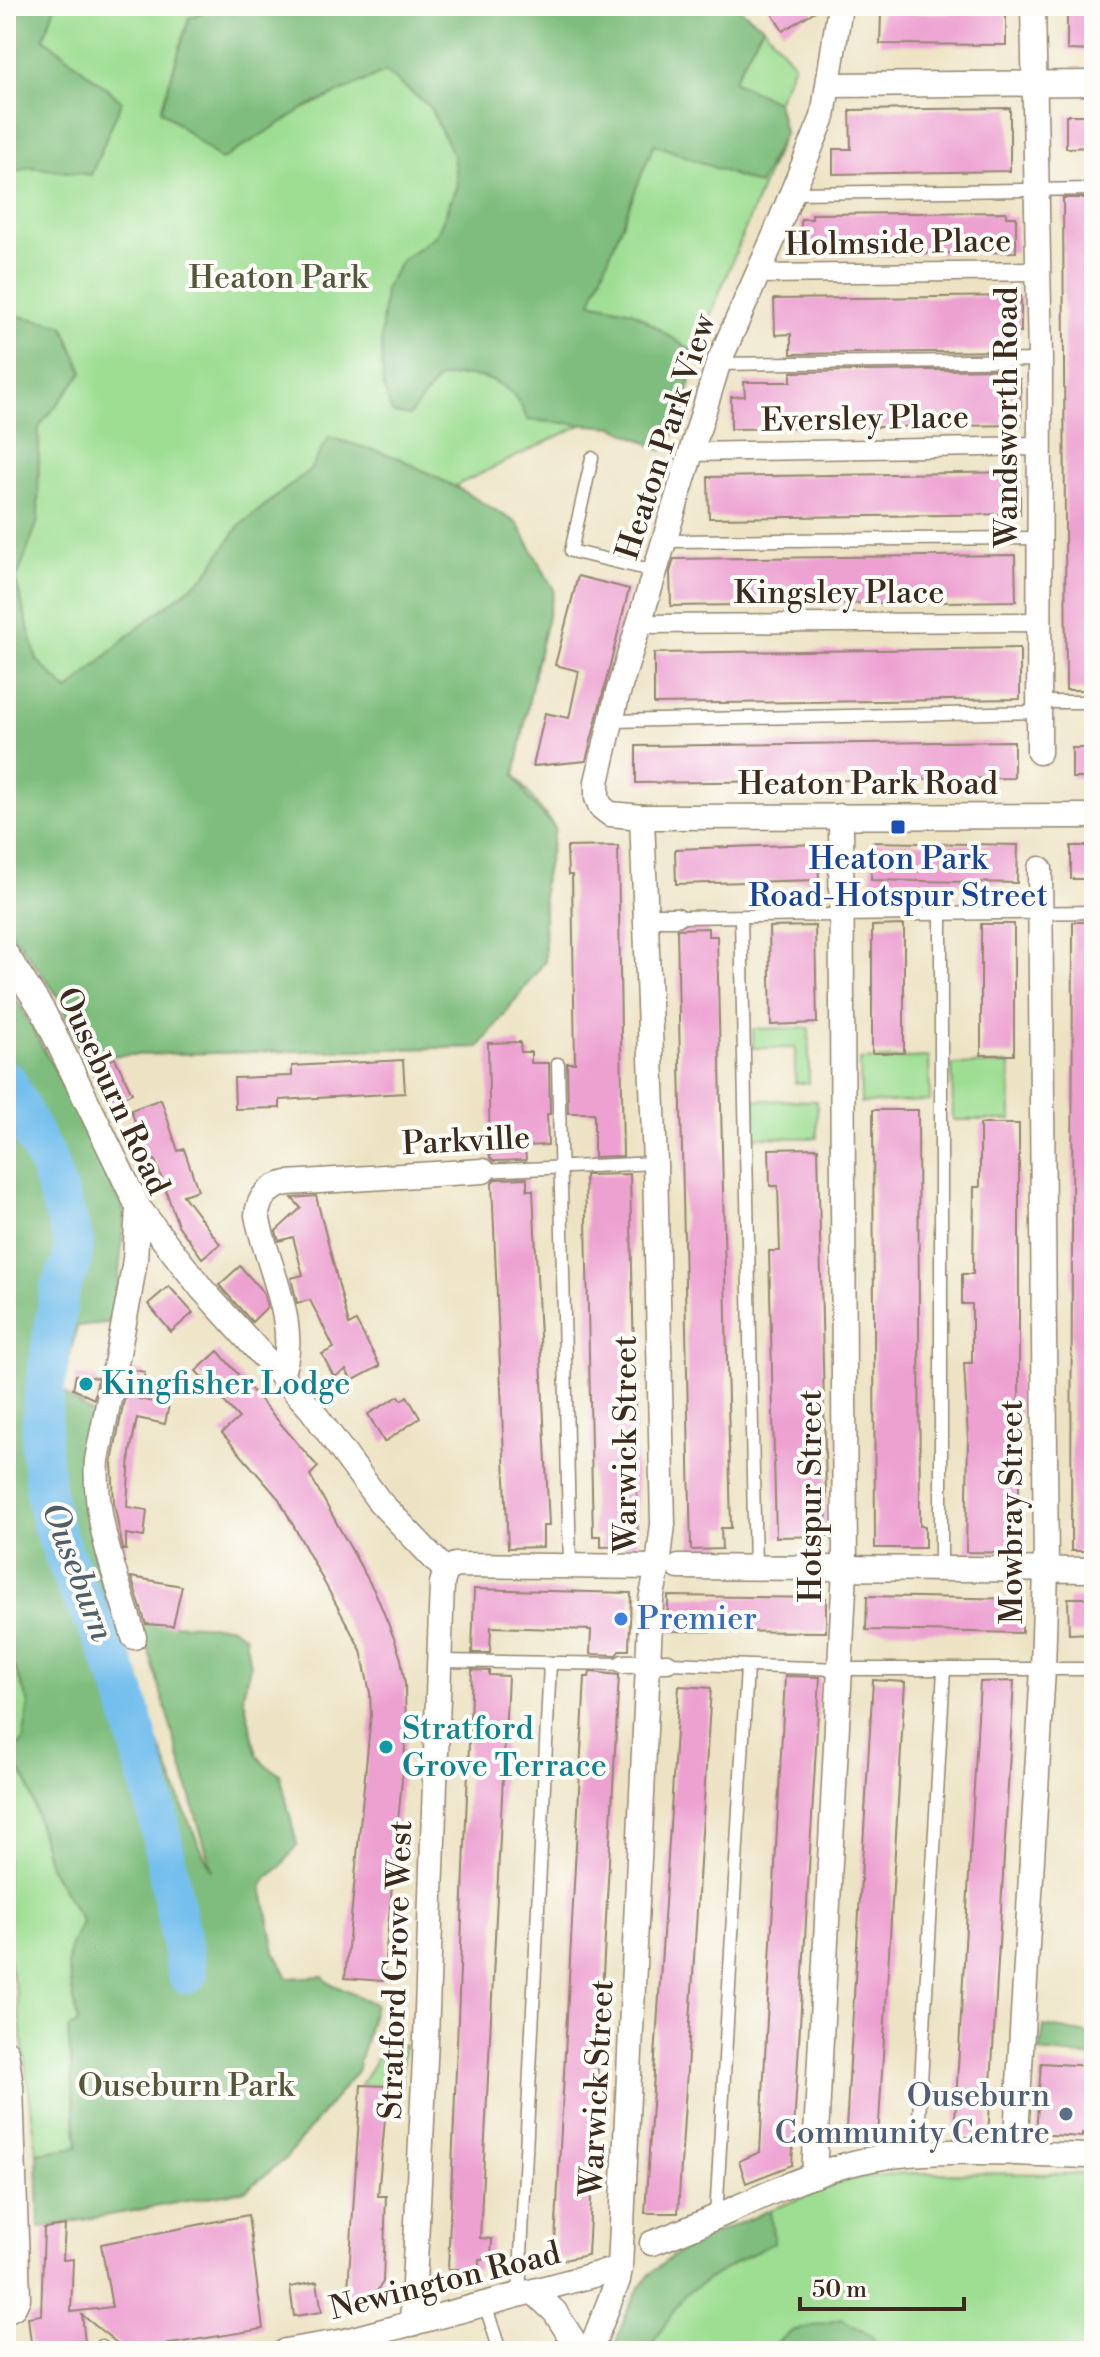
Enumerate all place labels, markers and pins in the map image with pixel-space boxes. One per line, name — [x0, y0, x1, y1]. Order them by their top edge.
marker: Heaton Park Road-Hotspur Street — [889, 818, 907, 836]
place label: Heaton Park Road-Hotspur Street — [748, 839, 1048, 916]
place label: Kingfisher Lodge — [102, 1364, 351, 1404]
marker: Kingfisher Lodge — [77, 1375, 95, 1393]
place label: Premier — [637, 1599, 757, 1639]
marker: Premier — [612, 1610, 630, 1628]
place label: Stratford Grove Terrace — [402, 1709, 607, 1786]
marker: Stratford Grove Terrace — [377, 1738, 395, 1756]
place label: Ouseburn Community Centre — [775, 2076, 1050, 2153]
marker: Ouseburn Community Centre — [1057, 2105, 1075, 2123]

